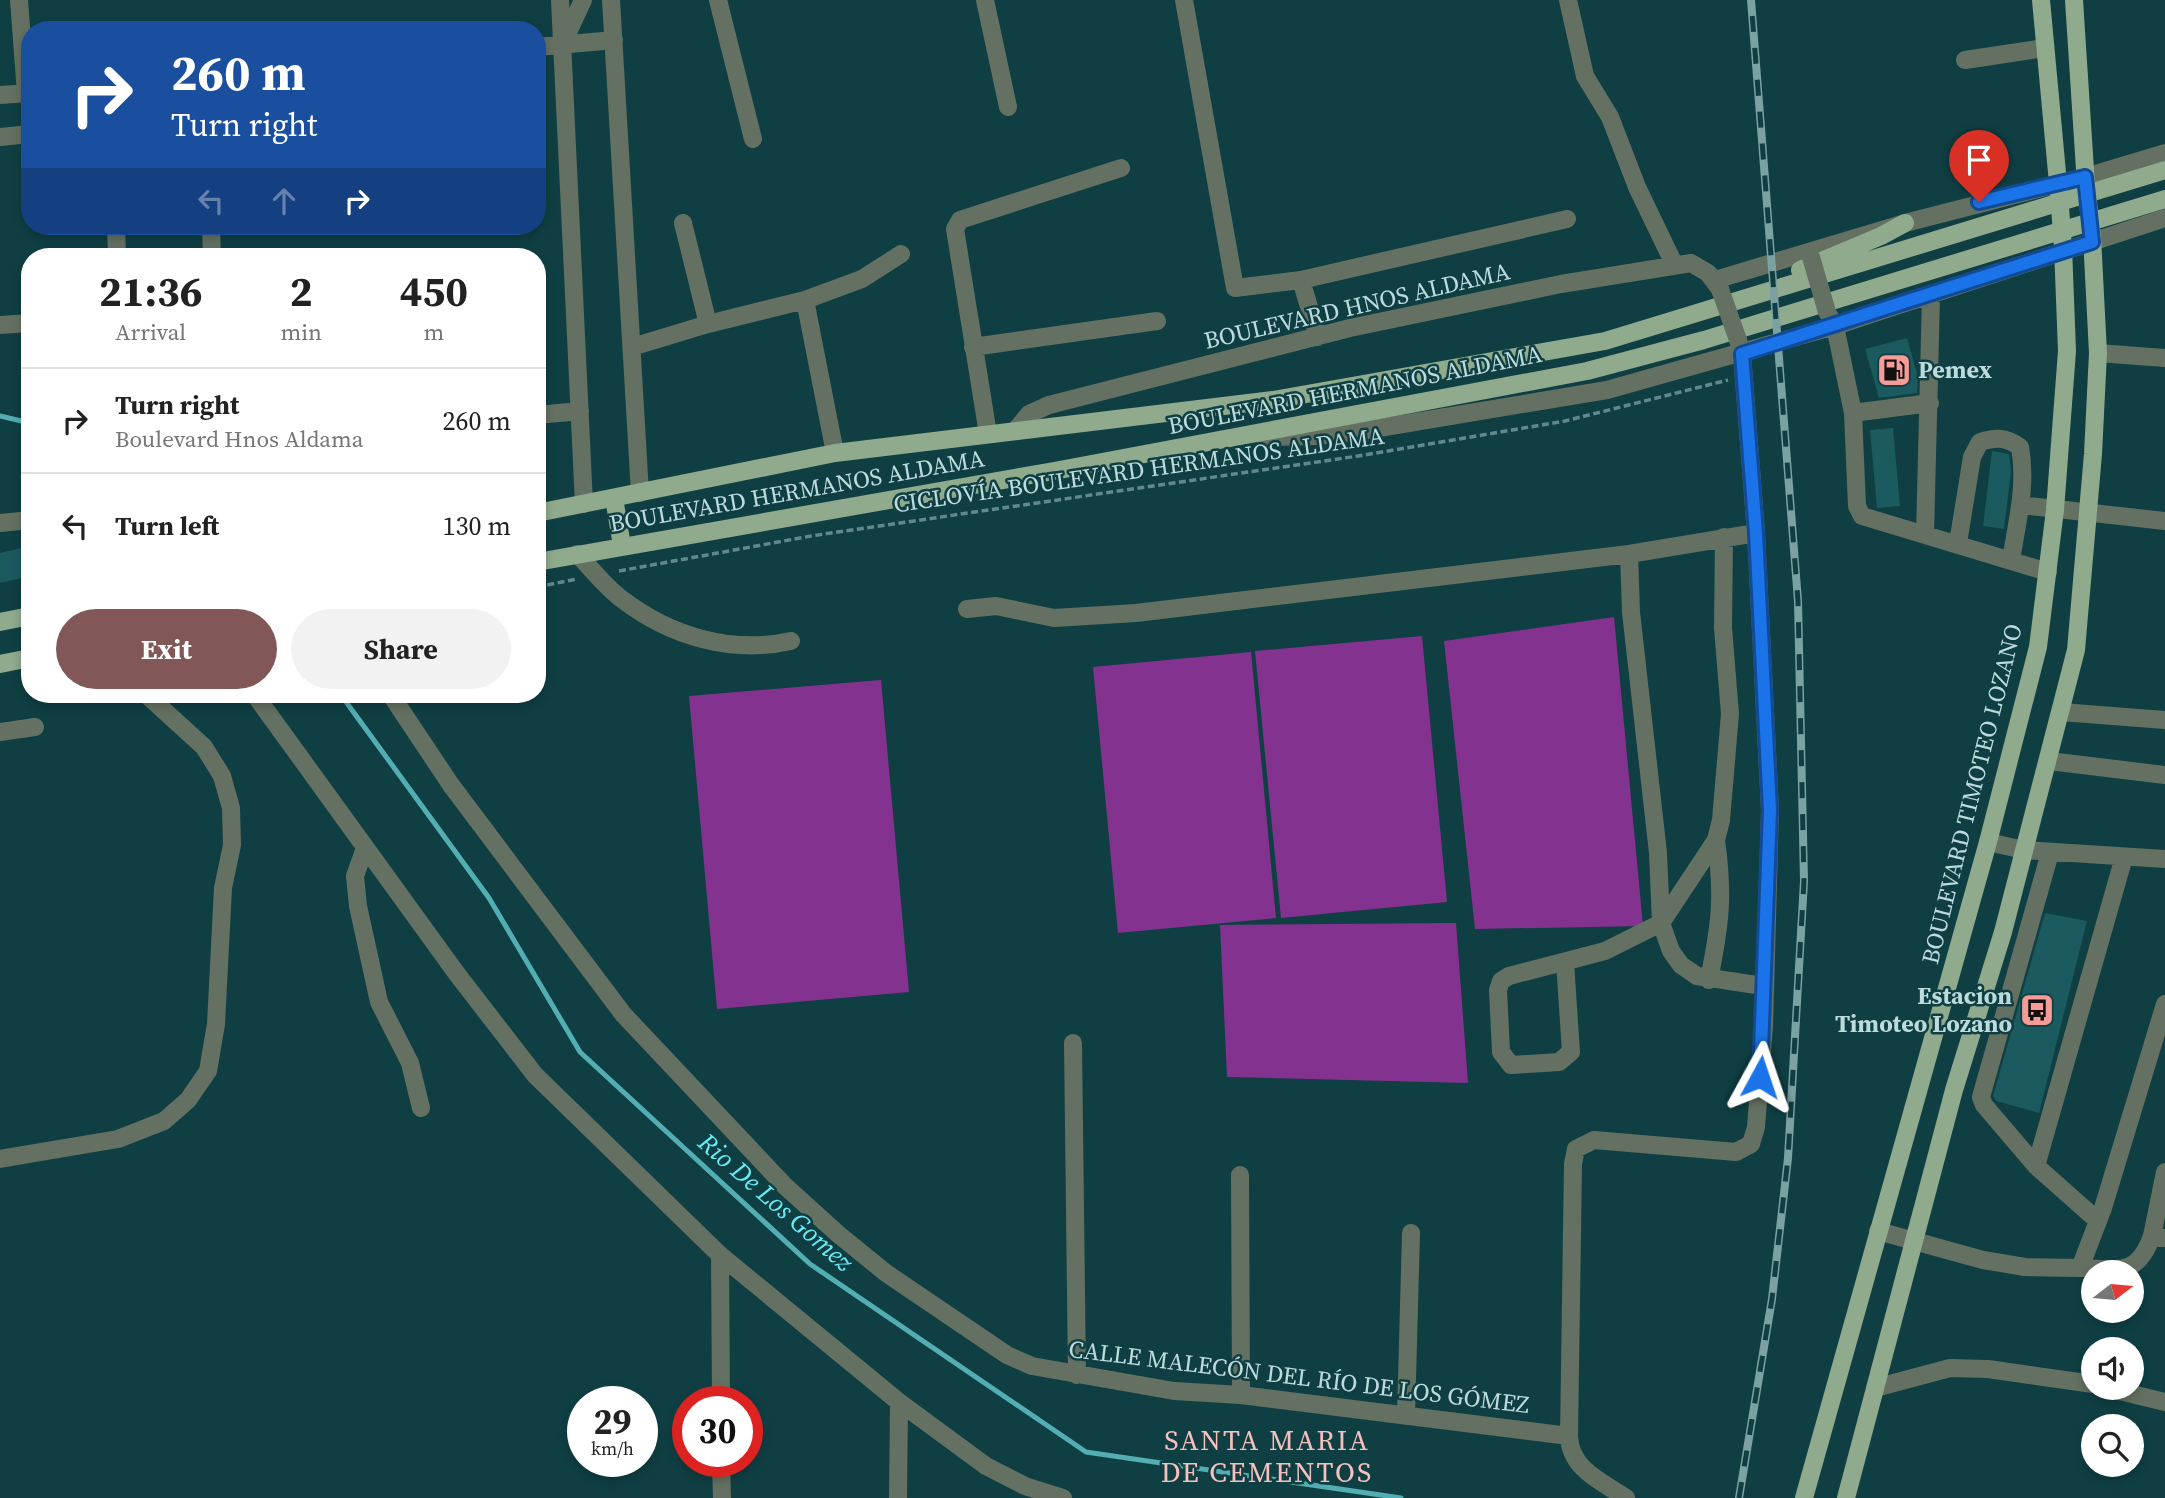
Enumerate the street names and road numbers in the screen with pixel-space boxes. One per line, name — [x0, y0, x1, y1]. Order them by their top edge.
street label: BOULEVARD HNOS ALDAMA — [1201, 254, 1513, 357]
street label: BOULEVARD HERMANOS ALDAMA — [1165, 337, 1545, 442]
street label: CICLOVÍA BOULEVARD HERMANOS ALDAMA — [891, 419, 1387, 520]
street label: BOULEVARD HERMANOS ALDAMA — [607, 441, 987, 540]
street label: BOULEVARD TIMOTEO LOZANO — [1913, 620, 2030, 967]
street label: CALLE MALECÓN DEL RÍO DE LOS GÓMEZ — [1067, 1332, 1531, 1421]

